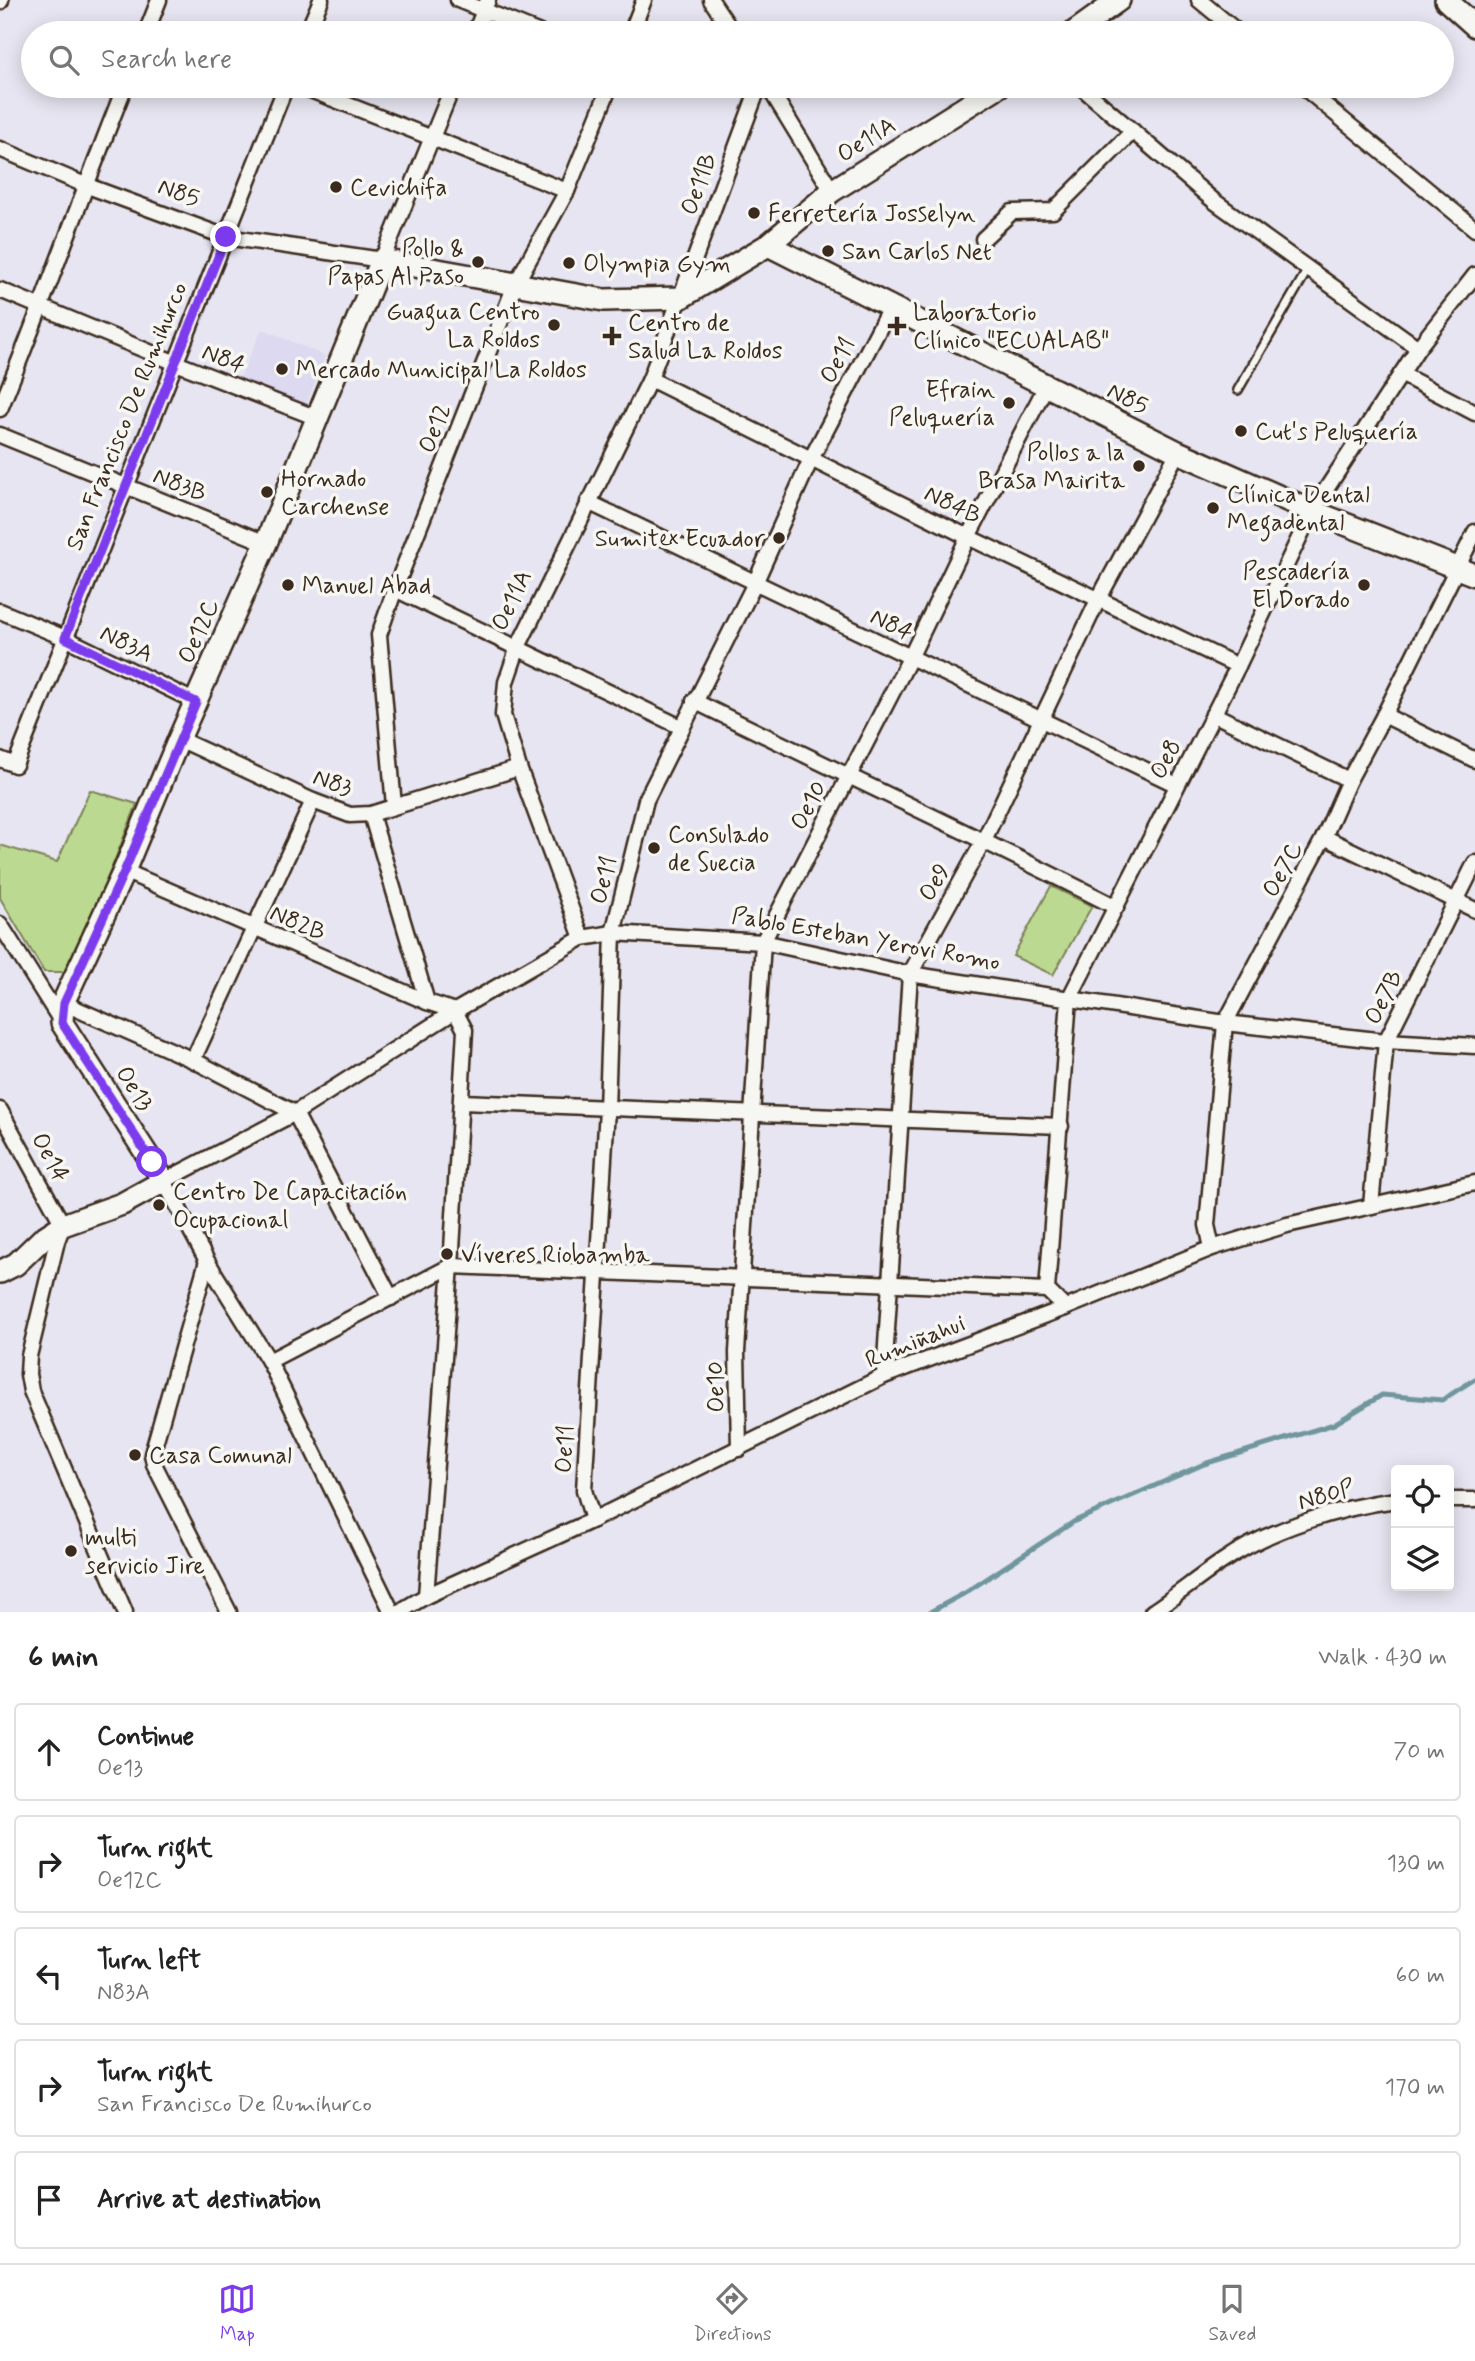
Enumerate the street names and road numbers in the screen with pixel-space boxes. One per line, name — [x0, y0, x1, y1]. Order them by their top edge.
street label: Oe11A — [832, 110, 902, 170]
street label: Oe11B — [674, 149, 725, 220]
street label: N85 — [153, 172, 204, 215]
street label: San Francisco De Rumihurco — [59, 278, 195, 555]
street label: Oe11 — [813, 332, 863, 389]
street label: N84 — [197, 337, 250, 382]
street label: N85 — [1101, 376, 1153, 423]
street label: Oe12 — [412, 399, 459, 458]
street label: N83B — [148, 461, 211, 510]
street label: N84B — [919, 478, 986, 532]
street label: Oe11A — [485, 565, 540, 636]
street label: Oe12C — [171, 594, 227, 669]
street label: N84 — [865, 602, 918, 649]
street label: N83A — [95, 618, 158, 670]
street label: Oe8 — [1143, 735, 1189, 785]
street label: N83 — [309, 762, 356, 805]
street label: Oe10 — [784, 776, 835, 836]
street label: Oe7C — [1256, 837, 1311, 903]
street label: Oe11 — [584, 853, 625, 907]
street label: Oe9 — [912, 858, 958, 907]
street label: N82B — [265, 898, 330, 949]
street label: Pablo Esteban Yerovi Romo — [729, 901, 1002, 978]
street label: Oe7B — [1358, 965, 1411, 1030]
street label: Oe13 — [108, 1060, 160, 1117]
street label: Oe14 — [23, 1127, 76, 1188]
street label: Rumiñahui — [861, 1308, 970, 1376]
street label: Oe10 — [701, 1361, 732, 1413]
street label: Oe11 — [549, 1424, 582, 1474]
street label: N80P — [1294, 1472, 1359, 1518]

